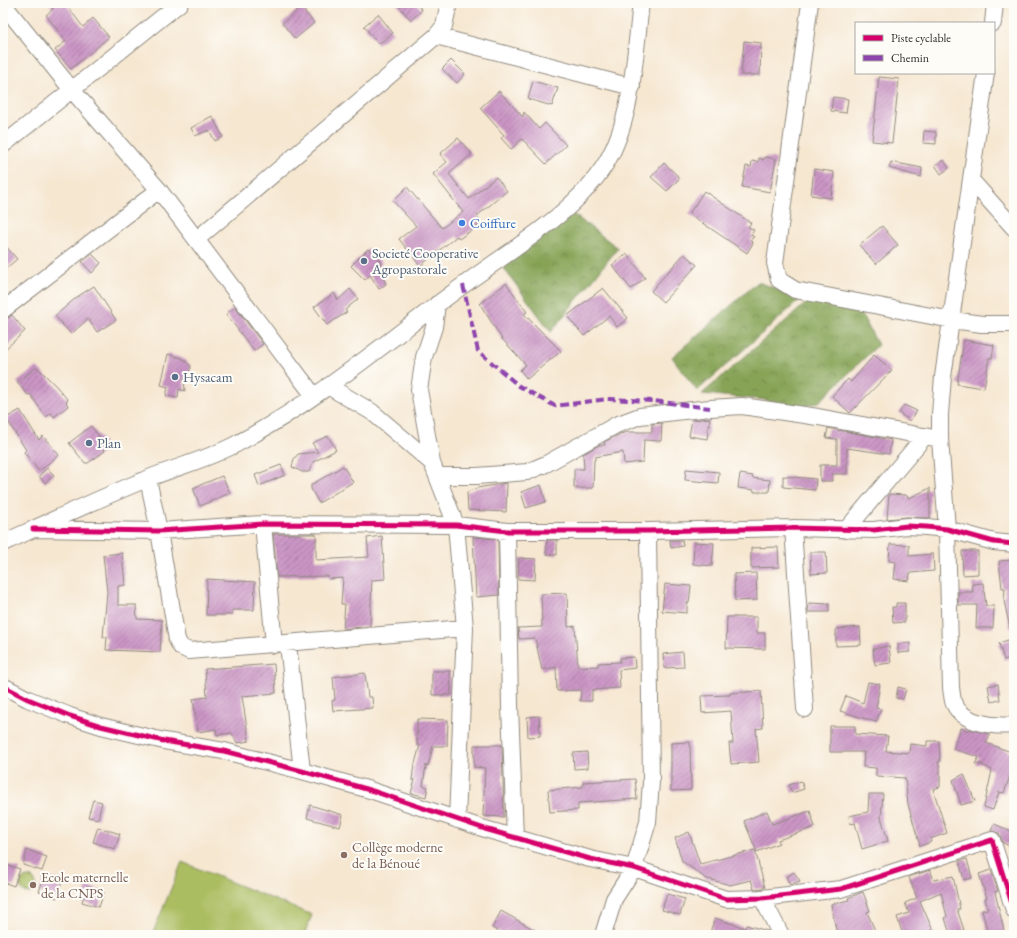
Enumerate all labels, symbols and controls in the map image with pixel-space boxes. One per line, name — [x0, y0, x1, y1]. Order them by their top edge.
legend — [855, 22, 995, 74]
text: Piste cyclable — [891, 30, 951, 46]
text: Chemin — [891, 50, 930, 66]
place label: Coiffure — [470, 214, 516, 232]
marker: Coiffure — [457, 218, 467, 228]
place label: Societé Cooperative Agropastorale — [371, 244, 479, 278]
marker: Societé Cooperative Agropastorale — [359, 256, 369, 266]
place label: Hysacam — [183, 368, 233, 386]
marker: Hysacam — [170, 372, 180, 382]
place label: Plan — [97, 434, 122, 452]
marker: Plan — [84, 438, 94, 448]
place label: Collège moderne de la Bénoué — [352, 838, 444, 872]
marker: Collège moderne de la Bénoué — [339, 850, 349, 860]
place label: Ecole maternelle de la CNPS — [41, 868, 129, 902]
marker: Ecole maternelle de la CNPS — [28, 880, 38, 890]

